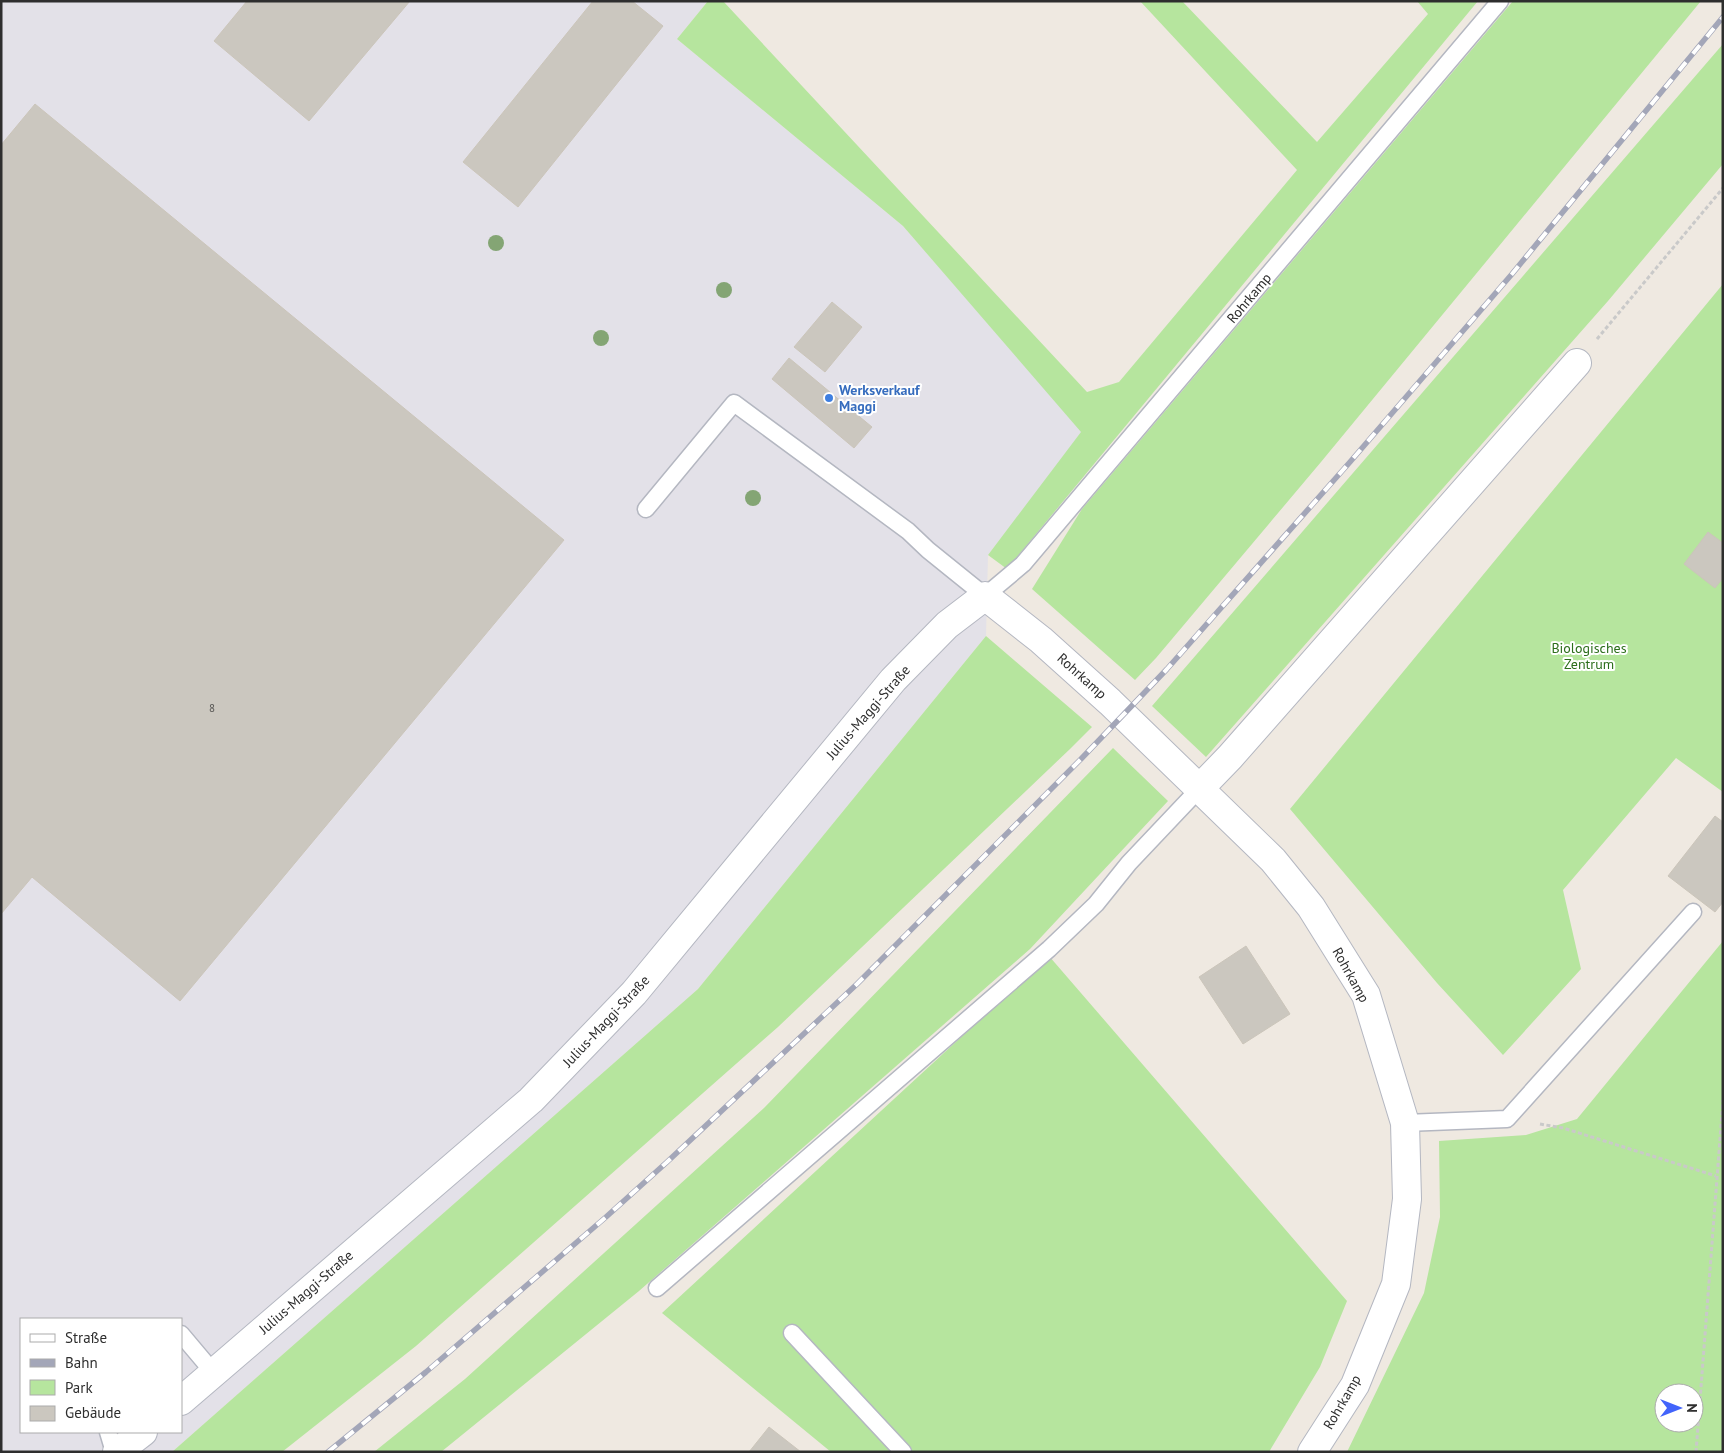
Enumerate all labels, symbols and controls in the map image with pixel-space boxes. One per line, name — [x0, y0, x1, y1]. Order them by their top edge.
street label: Rohrkamp — [1223, 269, 1275, 327]
place label: Werksverkauf Maggi — [839, 381, 921, 415]
marker: Werksverkauf Maggi — [823, 392, 835, 404]
park label: Biologisches Zentrum — [1551, 639, 1627, 673]
street label: Rohrkamp — [1054, 649, 1110, 703]
street label: Julius-Maggi-Straße — [821, 661, 914, 764]
house number: 8 — [209, 701, 215, 715]
street label: Rohrkamp — [1329, 944, 1373, 1006]
street label: Julius-Maggi-Straße — [558, 971, 653, 1071]
street label: Julius-Maggi-Straße — [254, 1246, 357, 1339]
legend — [20, 1318, 182, 1433]
text: Straße — [65, 1328, 107, 1347]
text: Bahn — [65, 1353, 98, 1372]
street label: Rohrkamp — [1319, 1371, 1365, 1433]
text: Park — [65, 1378, 93, 1397]
north arrow — [1654, 1383, 1704, 1433]
text: Gebäude — [65, 1403, 121, 1422]
text: N — [1683, 1403, 1701, 1413]

